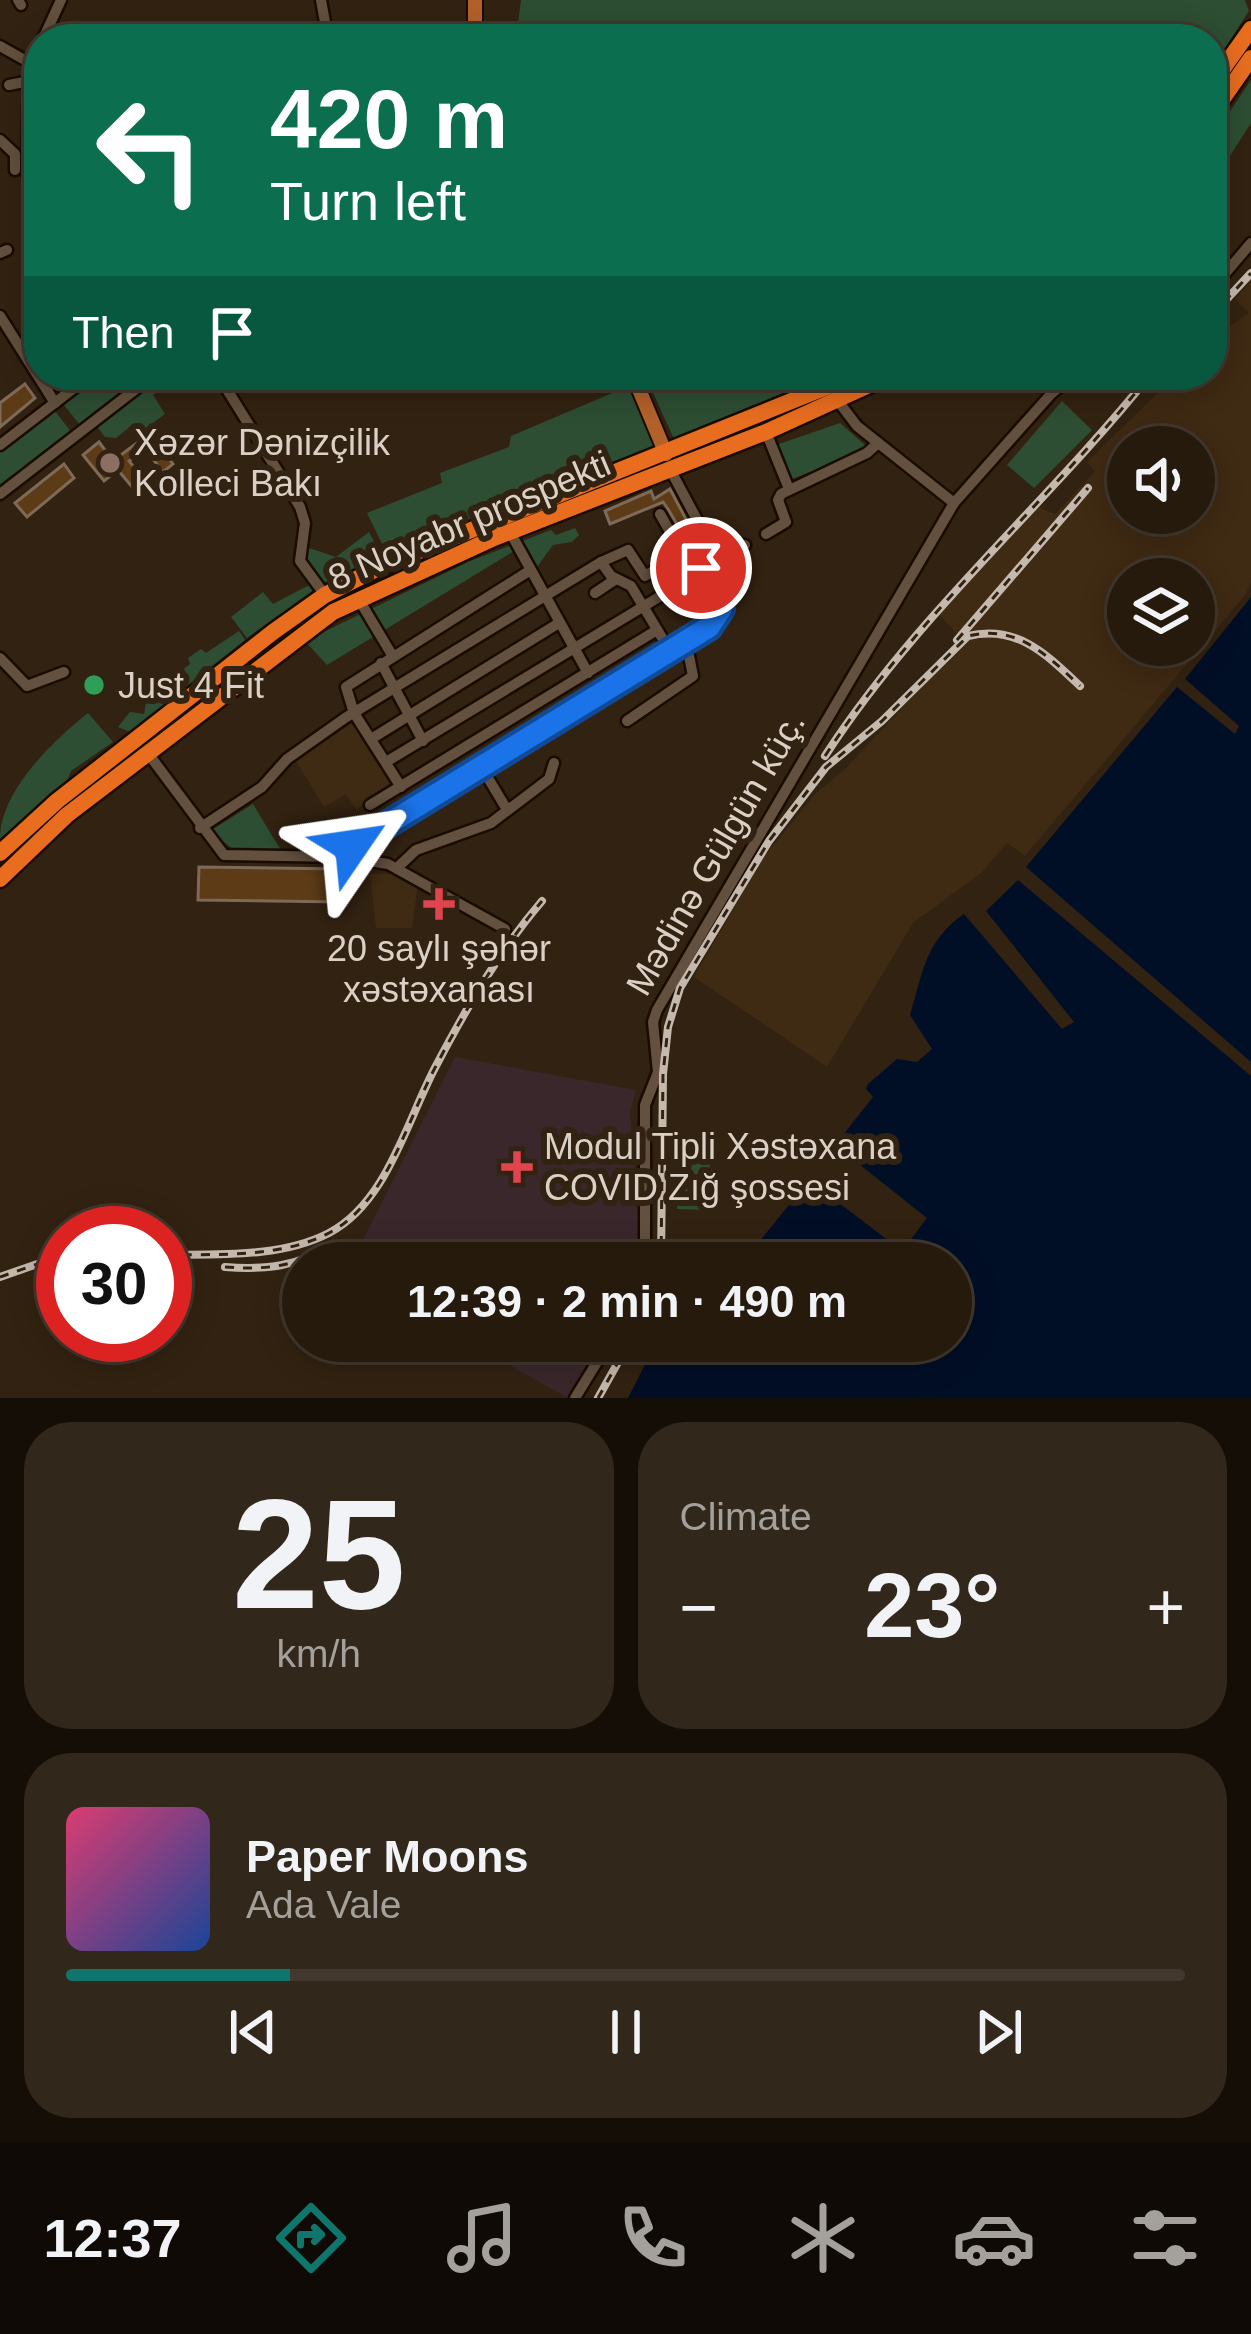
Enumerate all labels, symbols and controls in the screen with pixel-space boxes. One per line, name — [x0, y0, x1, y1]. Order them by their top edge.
icon: left — [72, 72, 228, 228]
text: 420 m — [270, 72, 508, 166]
text: Turn left — [270, 171, 466, 231]
icon: arrive — [199, 300, 265, 366]
text: Then — [72, 307, 175, 358]
place label: Xəzər Dənizçilik Kolleci Bakı — [134, 422, 391, 504]
map controls — [1107, 426, 1215, 666]
button: sound — [1107, 426, 1215, 534]
street label: 8 Noyabr prospekti — [322, 443, 616, 598]
marker: Xəzər Dənizçilik Kolleci Bakı — [97, 450, 123, 476]
pin — [650, 517, 752, 619]
icon: arrive — [668, 535, 734, 601]
button: layers — [1107, 558, 1215, 666]
place label: Just 4 Fit — [118, 665, 264, 706]
marker: Just 4 Fit — [81, 672, 107, 698]
street label: Mədinə Gülgün küç. — [618, 704, 813, 1002]
position arrow — [289, 783, 415, 909]
marker: 20 saylı şəhər xəstəxanası — [423, 888, 455, 920]
place label: 20 saylı şəhər xəstəxanası — [327, 928, 551, 1010]
place label: Modul Tipli Xəstəxana COVID Zığ şossesi — [544, 1126, 897, 1208]
marker: Modul Tipli Xəstəxana COVID Zığ şossesi — [501, 1151, 533, 1183]
speed limit sign: 30 — [36, 1206, 192, 1362]
text: 12:39 · 2 min · 490 m — [407, 1276, 847, 1327]
text: 25 — [232, 1467, 406, 1641]
text: Climate — [680, 1495, 812, 1538]
text: 23° — [864, 1556, 1000, 1656]
text: − — [680, 1570, 718, 1644]
text: + — [1146, 1570, 1185, 1644]
text: km/h — [276, 1632, 361, 1675]
text: Paper Moons — [246, 1831, 529, 1882]
text: Ada Vale — [246, 1883, 401, 1926]
icon: previous — [220, 1999, 286, 2065]
icon: pause — [593, 1999, 659, 2065]
icon: next — [966, 1999, 1032, 2065]
icon: directions — [269, 2196, 353, 2280]
icon: music — [440, 2196, 524, 2280]
icon: phone — [611, 2196, 695, 2280]
icon: climate — [781, 2196, 865, 2280]
icon: car — [952, 2196, 1036, 2280]
icon: filters — [1123, 2196, 1207, 2280]
text: 12:37 — [43, 2208, 182, 2268]

